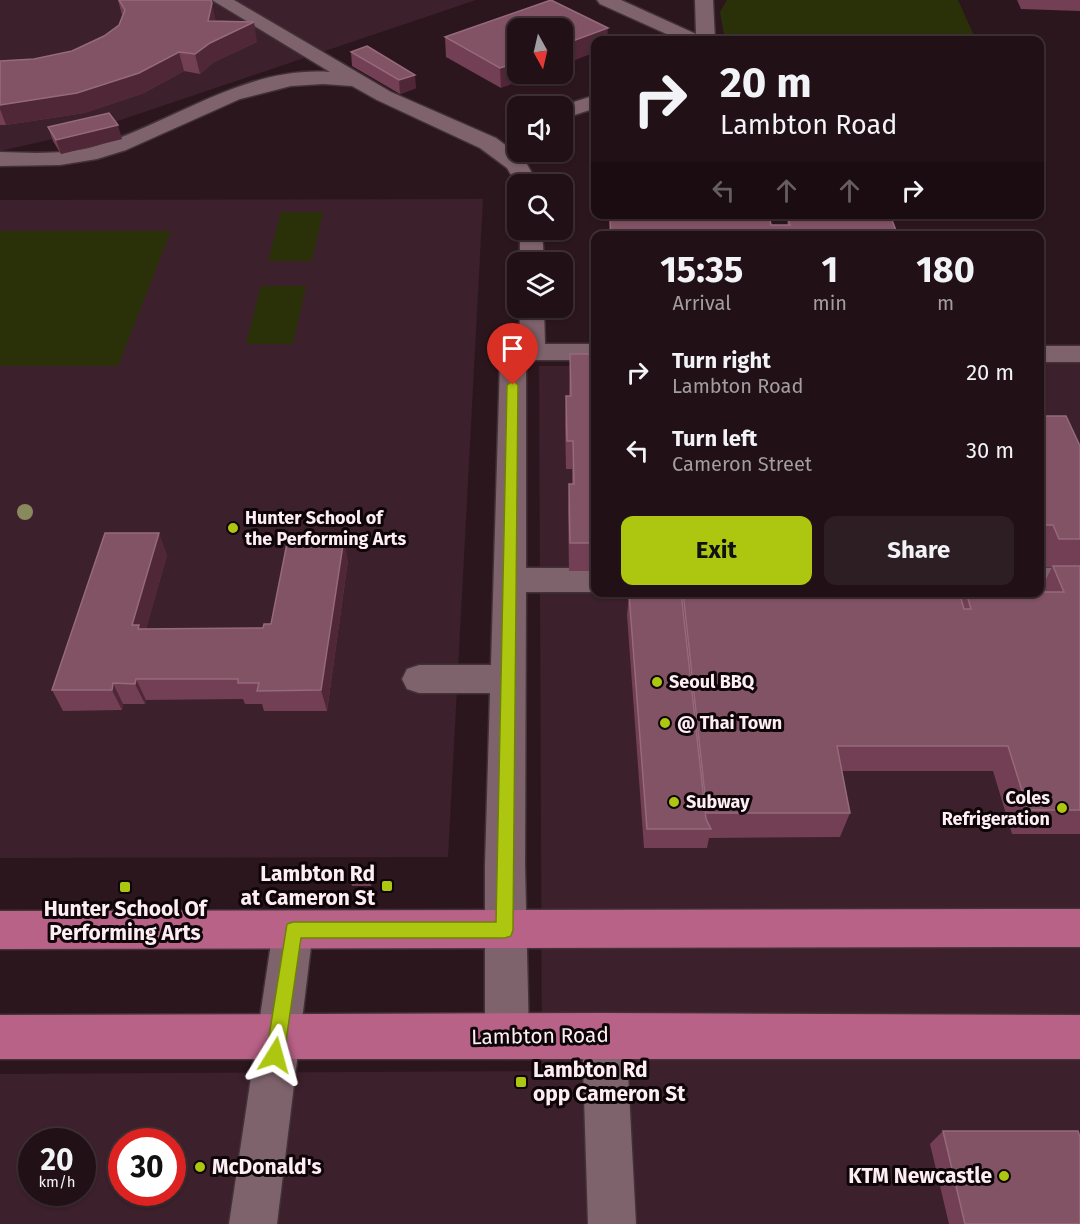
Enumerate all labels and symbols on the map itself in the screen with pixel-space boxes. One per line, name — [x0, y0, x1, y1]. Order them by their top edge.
north arrow — [507, 18, 573, 84]
pin — [487, 323, 538, 385]
place label: Hunter School of the Performing Arts — [245, 507, 407, 550]
marker: Hunter School of the Performing Arts — [226, 521, 240, 535]
place label: Seoul BBQ — [669, 671, 755, 693]
marker: Seoul BBQ — [650, 675, 664, 689]
place label: @ Thai Town — [677, 712, 782, 734]
marker: @ Thai Town — [658, 716, 672, 730]
place label: Coles Refrigeration — [942, 787, 1050, 830]
place label: Subway — [686, 791, 750, 813]
marker: Subway — [667, 795, 681, 809]
marker: Coles Refrigeration — [1055, 801, 1069, 815]
place label: Lambton Rd at Cameron St — [240, 861, 376, 911]
marker: Lambton Rd at Cameron St — [380, 879, 394, 893]
marker: Hunter School Of Performing Arts — [118, 880, 132, 894]
place label: Hunter School Of Performing Arts — [44, 896, 209, 946]
street label: Lambton Road — [471, 1022, 609, 1050]
position arrow — [243, 1023, 307, 1087]
place label: Lambton Rd opp Cameron St — [533, 1057, 686, 1107]
marker: Lambton Rd opp Cameron St — [514, 1075, 528, 1089]
speed limit sign: 30 — [108, 1128, 186, 1206]
place label: McDonald's — [212, 1154, 322, 1180]
marker: McDonald's — [193, 1160, 207, 1174]
place label: KTM Newcastle — [848, 1163, 992, 1189]
marker: KTM Newcastle — [997, 1169, 1011, 1183]

